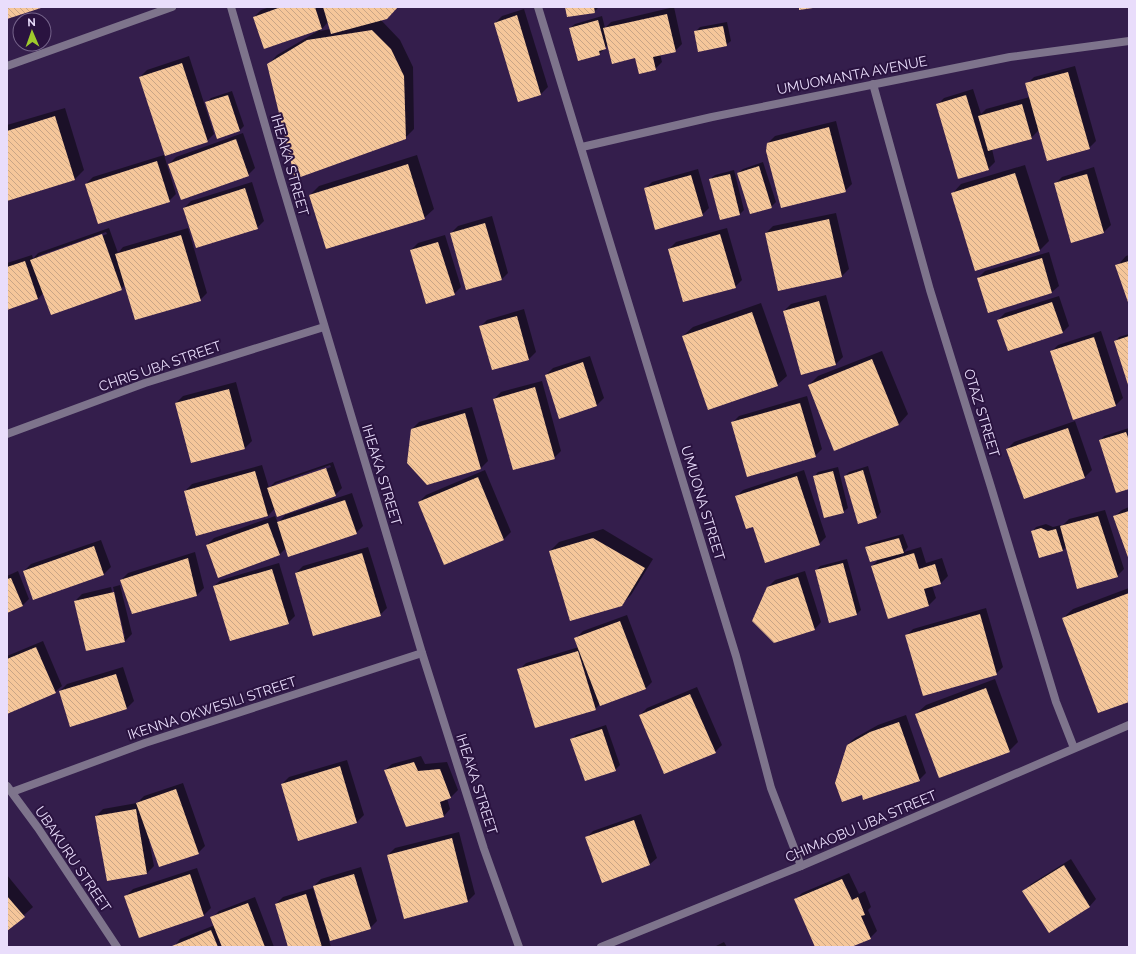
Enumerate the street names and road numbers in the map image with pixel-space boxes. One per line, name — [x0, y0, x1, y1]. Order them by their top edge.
street label: UMUOMANTA AVENUE — [775, 53, 929, 97]
street label: IHEAKA STREET — [268, 112, 312, 218]
street label: CHRIS UBA STREET — [97, 337, 224, 395]
street label: OTAZ STREET — [961, 367, 1003, 459]
street label: IHEAKA STREET — [359, 422, 405, 528]
street label: UMUONA STREET — [678, 444, 728, 563]
street label: IKENNA OKWESILI STREET — [125, 673, 299, 743]
street label: IHEAKA STREET — [453, 732, 501, 837]
street label: CHIMAOBU UBA STREET — [783, 787, 939, 865]
street label: UBAKURU STREET — [32, 803, 114, 915]

